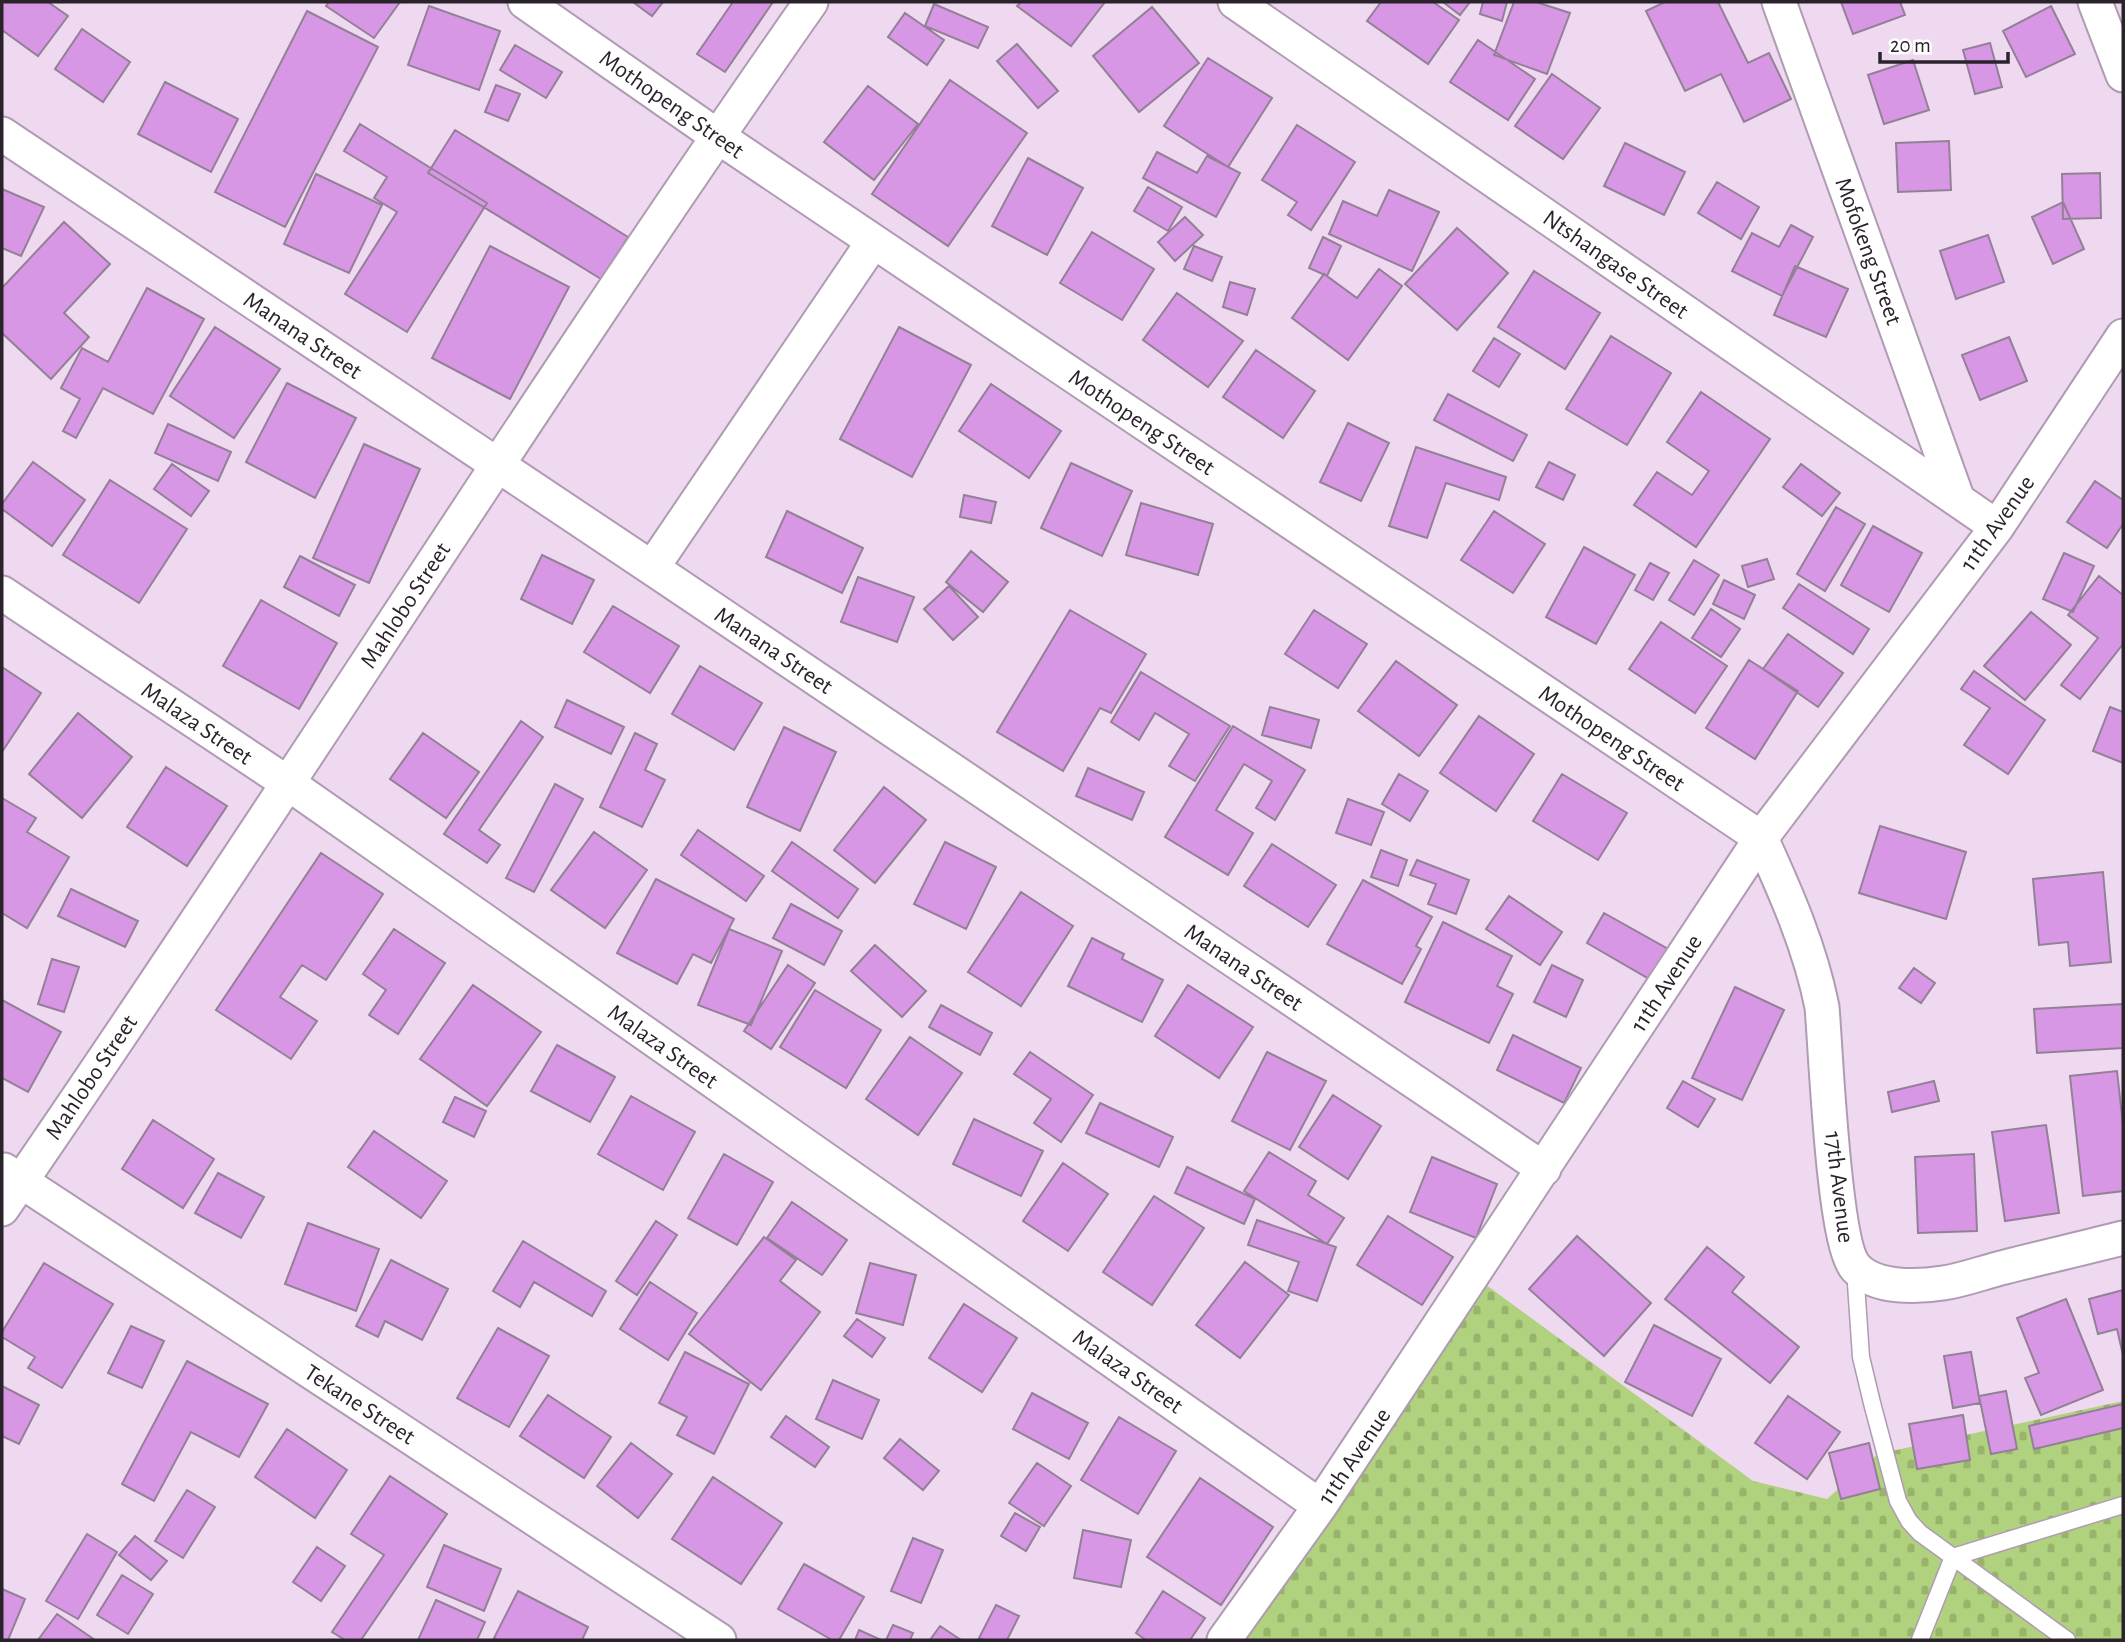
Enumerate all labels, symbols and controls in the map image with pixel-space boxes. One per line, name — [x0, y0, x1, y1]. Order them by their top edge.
scale bar — [1880, 21, 2008, 65]
text: 20 m — [1890, 35, 1931, 56]
street label: Mothopeng Street — [595, 46, 748, 164]
street label: Mofokeng Street — [1830, 175, 1906, 328]
street label: Ntshangase Street — [1538, 206, 1693, 324]
street label: Manana Street — [239, 288, 366, 384]
street label: Mothopeng Street — [1064, 365, 1219, 480]
street label: 11th Avenue — [1956, 471, 2039, 576]
street label: Mahlobo Street — [356, 538, 455, 673]
street label: Manana Street — [710, 603, 837, 699]
street label: Malaza Street — [137, 678, 257, 770]
street label: Mothopeng Street — [1534, 681, 1689, 796]
street label: Manana Street — [1180, 920, 1307, 1016]
street label: 11th Avenue — [1627, 931, 1707, 1036]
street label: Malaza Street — [603, 1000, 722, 1094]
street label: Mahlobo Street — [41, 1011, 142, 1144]
street label: 17th Avenue — [1820, 1130, 1858, 1244]
street label: Malaza Street — [1068, 1325, 1187, 1419]
street label: Tekane Street — [300, 1360, 419, 1450]
street label: 11th Avenue — [1314, 1404, 1396, 1509]

